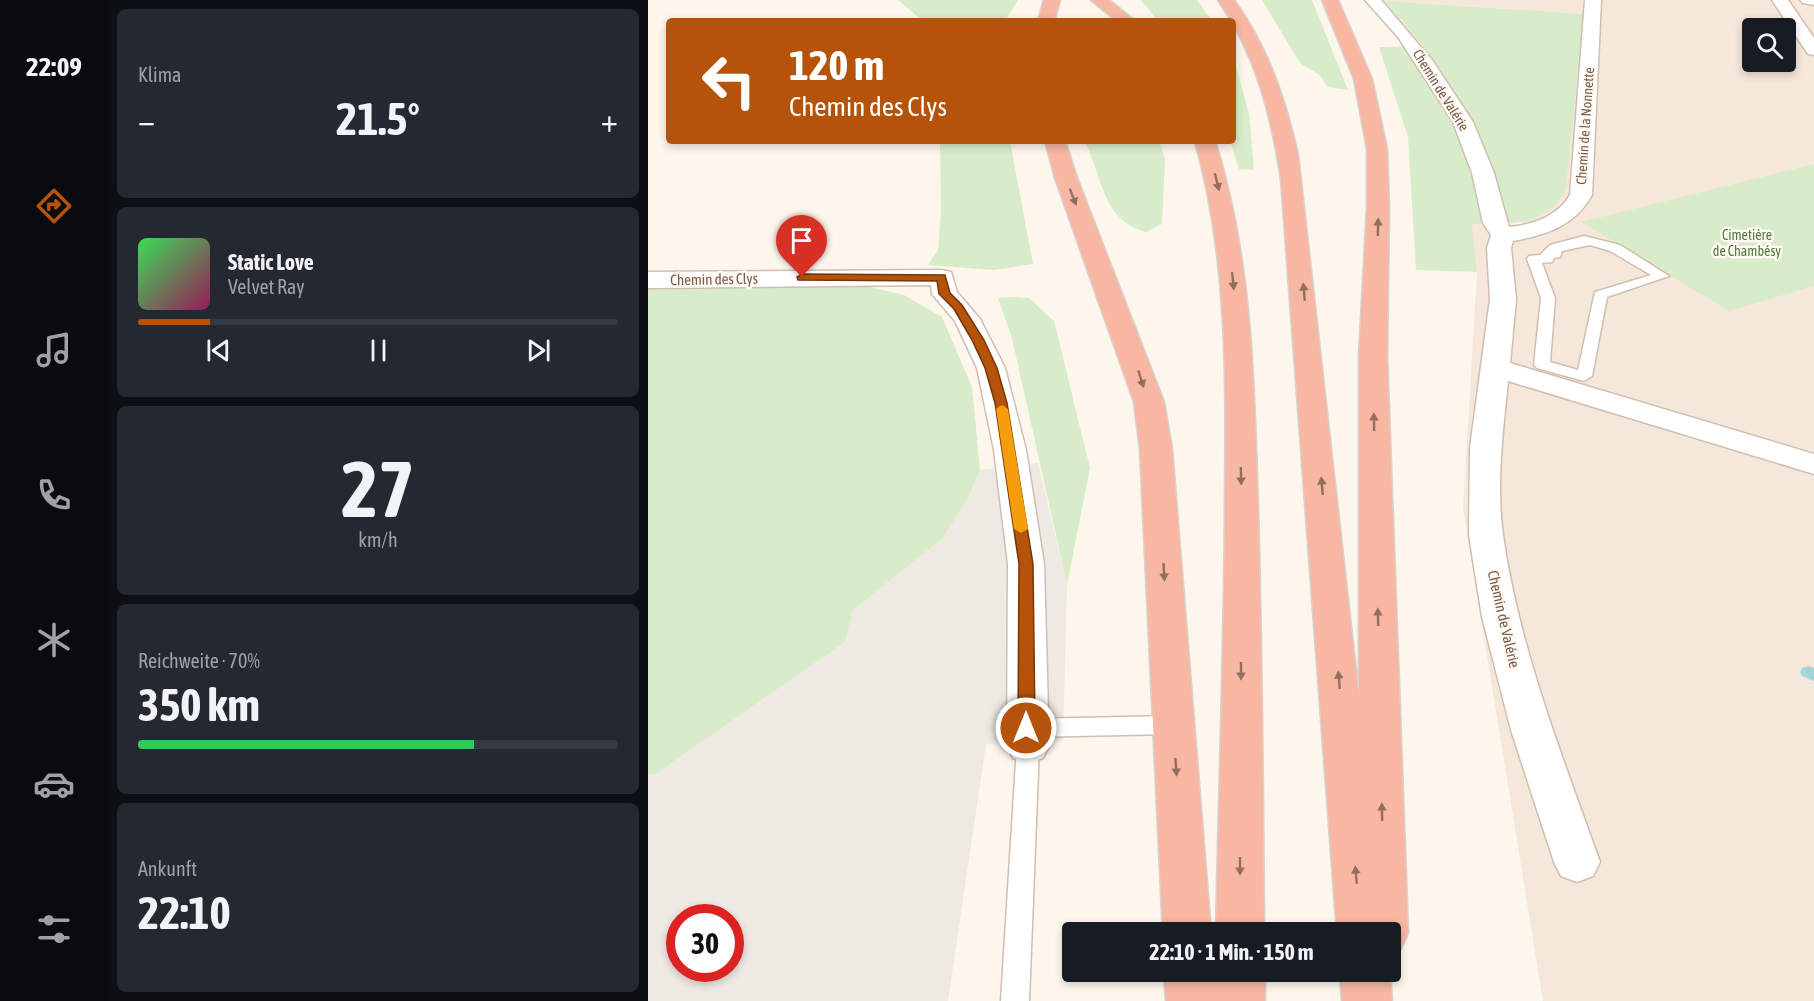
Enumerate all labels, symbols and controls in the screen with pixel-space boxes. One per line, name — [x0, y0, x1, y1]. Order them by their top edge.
map controls — [1742, 18, 1796, 72]
button: search — [1742, 18, 1796, 72]
text: 120 m — [789, 41, 884, 89]
icon: left — [690, 42, 768, 120]
street label: Chemin de Valérie — [1410, 46, 1472, 134]
text: 22:09 — [26, 51, 82, 82]
text: Klima — [138, 63, 181, 86]
street label: Chemin de la Nonnette — [1573, 67, 1597, 185]
text: Chemin des Clys — [789, 91, 947, 122]
text: 21.5° — [336, 93, 420, 145]
text: − — [138, 101, 155, 139]
text: + — [601, 101, 618, 139]
one-way arrow — [1213, 173, 1223, 191]
icon: directions — [33, 185, 75, 227]
one-way arrow — [1069, 188, 1079, 206]
pin — [776, 215, 827, 277]
one-way arrow — [1373, 217, 1383, 236]
icon: arrive — [785, 224, 818, 257]
park label: Cimetière de Chambésy — [1713, 227, 1781, 259]
text: Static Love — [228, 249, 314, 275]
street label: Chemin des Clys — [670, 270, 758, 288]
one-way arrow — [1228, 272, 1238, 291]
text: Velvet Ray — [228, 275, 305, 298]
one-way arrow — [1299, 282, 1309, 301]
icon: music — [33, 329, 75, 371]
icon: previous — [202, 334, 235, 367]
icon: pause — [362, 334, 395, 367]
icon: next — [522, 334, 555, 367]
one-way arrow — [1137, 370, 1146, 388]
one-way arrow — [1369, 412, 1379, 431]
text: 27 — [341, 444, 415, 534]
one-way arrow — [1236, 467, 1246, 486]
icon: phone — [33, 474, 75, 516]
one-way arrow — [1317, 477, 1327, 496]
text: km/h — [358, 528, 398, 551]
one-way arrow — [1160, 563, 1169, 582]
street label: Chemin de Valérie — [1485, 569, 1524, 670]
one-way arrow — [1373, 607, 1383, 626]
icon: climate — [33, 619, 75, 661]
text: Reichweite · 70% — [138, 649, 260, 672]
one-way arrow — [1236, 662, 1246, 681]
one-way arrow — [1334, 671, 1344, 690]
text: 350 km — [138, 679, 260, 731]
position arrow — [994, 696, 1058, 760]
one-way arrow — [1172, 757, 1181, 776]
icon: car — [33, 763, 75, 805]
one-way arrow — [1377, 802, 1387, 821]
text: Ankunft — [138, 857, 197, 880]
one-way arrow — [1235, 857, 1245, 876]
one-way arrow — [1351, 865, 1361, 884]
text: 22:10 — [138, 887, 231, 939]
speed limit sign: 30 — [666, 904, 744, 982]
icon: filters — [33, 908, 75, 950]
text: 22:10 · 1 Min. · 150 m — [1149, 939, 1314, 965]

